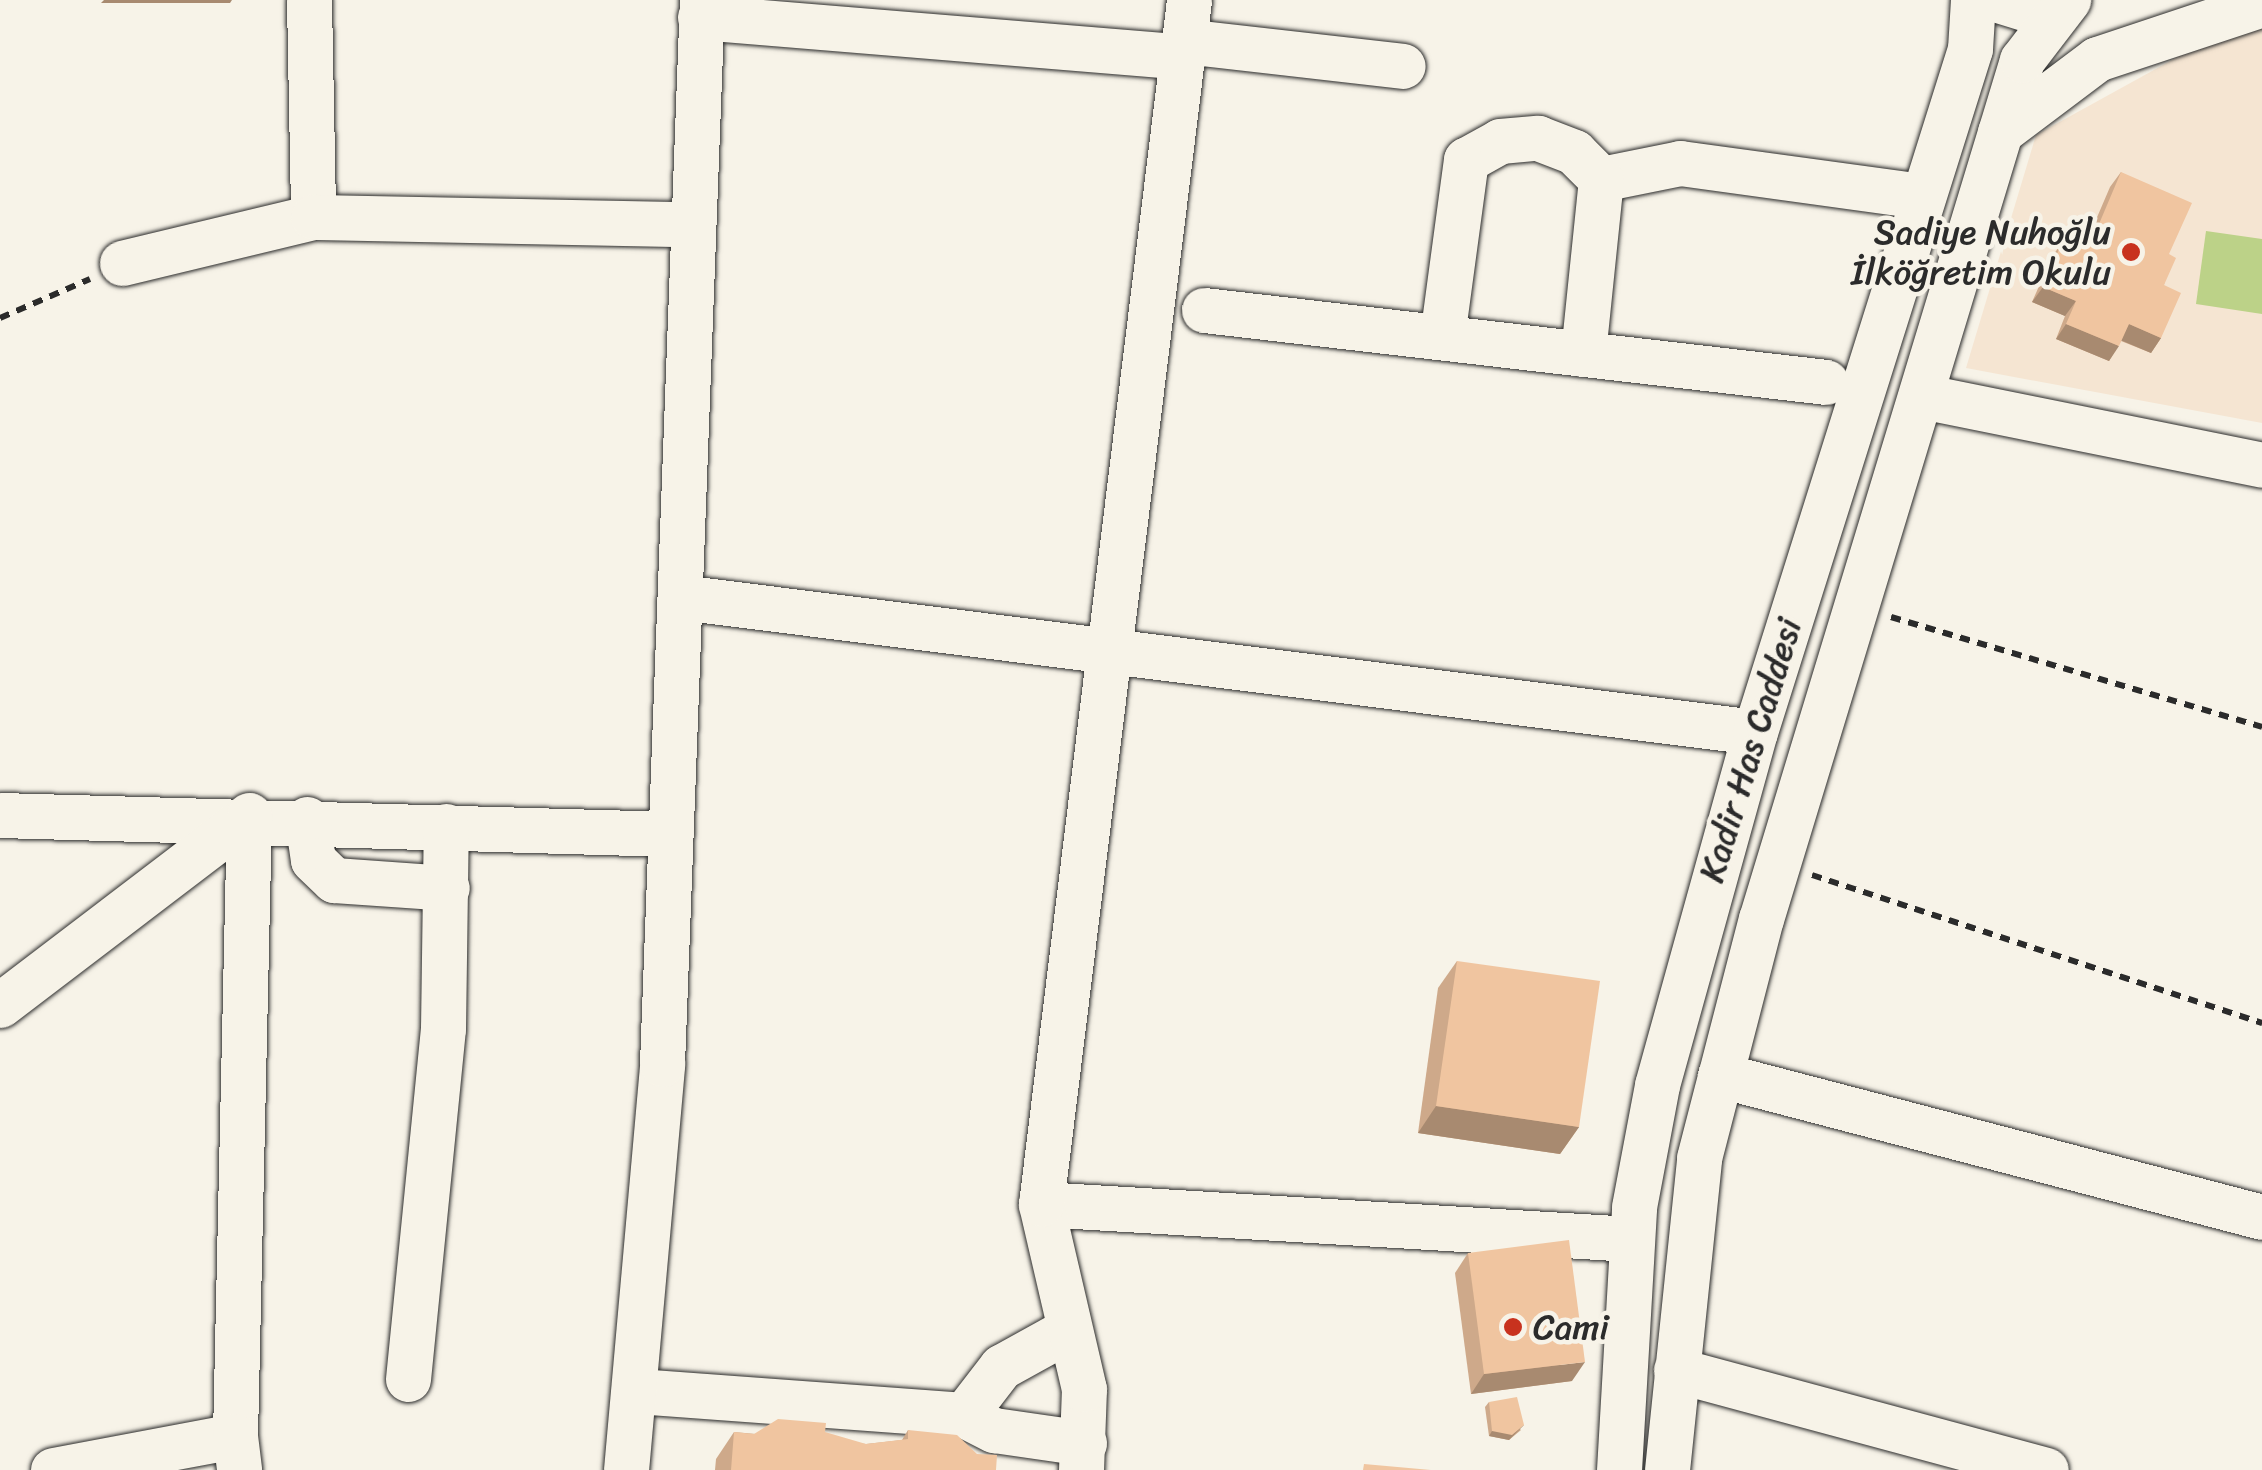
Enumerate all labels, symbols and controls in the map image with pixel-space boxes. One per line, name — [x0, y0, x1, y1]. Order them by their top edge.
place label: Sadiye Nuhoğlu İlköğretim Okulu — [1851, 211, 2111, 293]
marker: Sadiye Nuhoğlu İlköğretim Okulu — [2120, 241, 2142, 263]
street label: Kadir Has Caddesi — [1690, 612, 1810, 888]
place label: Cami — [1533, 1306, 1609, 1348]
marker: Cami — [1502, 1316, 1524, 1338]

